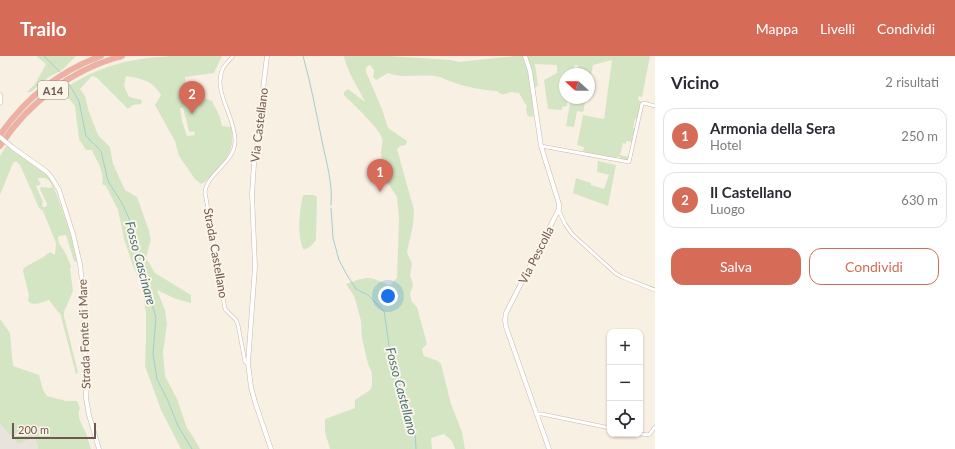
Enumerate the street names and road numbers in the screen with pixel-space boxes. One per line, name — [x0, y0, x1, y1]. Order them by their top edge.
road number: A14 — [38, 81, 68, 99]
street label: Via Castellano — [247, 87, 271, 163]
street label: Strada Castellano — [201, 207, 231, 300]
street label: Via Pescolla — [515, 224, 557, 286]
street label: Strada Fonte di Mare — [75, 279, 93, 389]

